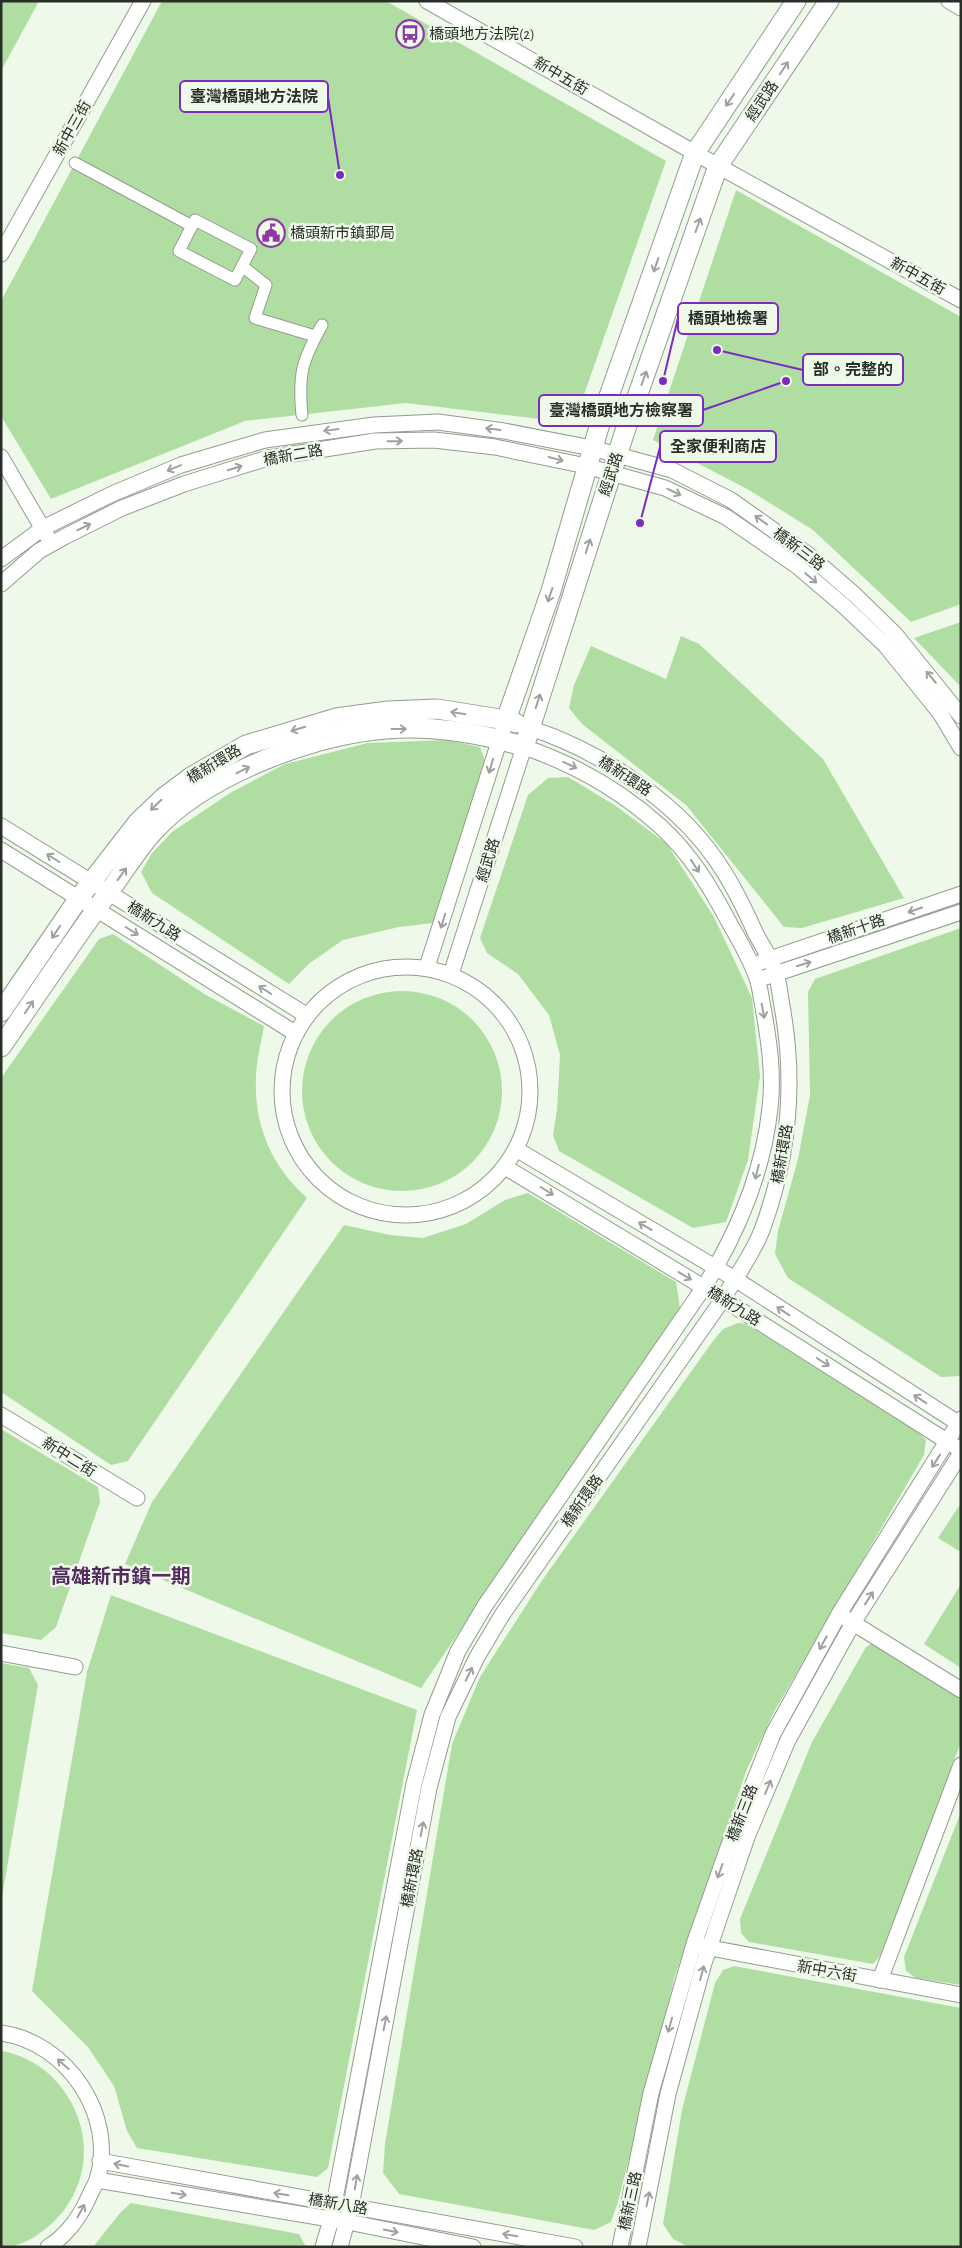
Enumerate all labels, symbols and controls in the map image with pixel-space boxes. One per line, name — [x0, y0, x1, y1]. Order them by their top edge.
bus stop icon: 橋頭地方法院(2) — [395, 19, 425, 49]
place label: 橋頭地方法院(2) — [429, 26, 535, 42]
street label: 新中五街 — [531, 54, 591, 98]
one-way arrow — [780, 61, 790, 75]
street label: 經武路 — [743, 78, 781, 124]
callout: 臺灣橋頭地方法院 — [180, 81, 328, 112]
text: 臺灣橋頭地方法院 — [190, 88, 318, 105]
one-way arrow — [725, 93, 735, 107]
street label: 新中三街 — [50, 98, 94, 158]
public building icon: 橋頭新市鎮郵局 — [256, 218, 286, 248]
one-way arrow — [694, 218, 703, 233]
place label: 橋頭新市鎮郵局 — [290, 224, 395, 241]
street label: 新中五街 — [888, 254, 948, 298]
one-way arrow — [651, 256, 660, 272]
callout: 橋頭地檢署 — [678, 303, 778, 334]
text: 橋頭地檢署 — [688, 309, 768, 327]
callout: 部。完整的 — [803, 354, 903, 385]
text: 部。完整的 — [813, 361, 893, 378]
one-way arrow — [639, 370, 649, 386]
callout: 臺灣橋頭地方檢察署 — [539, 395, 703, 426]
text: 臺灣橋頭地方檢察署 — [549, 401, 693, 419]
one-way arrow — [485, 424, 501, 434]
one-way arrow — [323, 425, 339, 435]
callout: 全家便利商店 — [660, 431, 776, 462]
one-way arrow — [386, 436, 402, 445]
text: 全家便利商店 — [670, 438, 766, 455]
street label: 橋新二路 — [262, 442, 324, 468]
street label: 經武路 — [596, 450, 626, 498]
one-way arrow — [547, 454, 563, 464]
one-way arrow — [227, 462, 243, 472]
one-way arrow — [166, 465, 181, 474]
one-way arrow — [666, 488, 681, 497]
one-way arrow — [754, 515, 768, 526]
one-way arrow — [76, 522, 91, 531]
street label: 橋新三路 — [770, 525, 828, 573]
one-way arrow — [584, 539, 593, 554]
one-way arrow — [805, 573, 818, 584]
one-way arrow — [544, 587, 554, 603]
one-way arrow — [926, 671, 937, 684]
one-way arrow — [534, 693, 544, 709]
one-way arrow — [450, 707, 466, 717]
one-way arrow — [390, 724, 407, 734]
one-way arrow — [290, 725, 306, 735]
street label: 橋新環路 — [184, 742, 244, 786]
street label: 橋新環路 — [595, 753, 655, 799]
one-way arrow — [486, 758, 495, 774]
one-way arrow — [562, 760, 577, 770]
one-way arrow — [235, 765, 250, 774]
one-way arrow — [150, 799, 162, 811]
street label: 經武路 — [474, 836, 502, 884]
one-way arrow — [46, 852, 60, 862]
one-way arrow — [690, 858, 700, 872]
one-way arrow — [117, 867, 127, 881]
street label: 橋新九路 — [124, 898, 184, 944]
one-way arrow — [907, 905, 923, 915]
street label: 橋新十路 — [825, 912, 887, 946]
one-way arrow — [437, 913, 447, 929]
one-way arrow — [51, 925, 61, 939]
one-way arrow — [124, 927, 138, 937]
one-way arrow — [795, 959, 811, 968]
one-way arrow — [258, 984, 272, 995]
one-way arrow — [24, 1000, 34, 1014]
one-way arrow — [759, 1003, 769, 1019]
street label: 橋新環路 — [769, 1123, 795, 1185]
one-way arrow — [752, 1163, 761, 1179]
one-way arrow — [539, 1187, 553, 1197]
one-way arrow — [638, 1220, 652, 1230]
one-way arrow — [678, 1271, 692, 1281]
street label: 橋新九路 — [704, 1283, 764, 1329]
one-way arrow — [777, 1306, 791, 1316]
one-way arrow — [816, 1358, 830, 1368]
one-way arrow — [913, 1394, 927, 1404]
street label: 新中二街 — [39, 1434, 99, 1480]
one-way arrow — [930, 1453, 940, 1467]
street label: 橋新環路 — [558, 1472, 606, 1530]
district label: 高雄新市鎮一期 — [51, 1565, 191, 1587]
one-way arrow — [865, 1591, 875, 1605]
one-way arrow — [818, 1636, 828, 1651]
one-way arrow — [464, 1667, 474, 1682]
one-way arrow — [763, 1780, 773, 1795]
street label: 橋新三路 — [724, 1782, 760, 1844]
one-way arrow — [417, 1821, 427, 1837]
street label: 橋新環路 — [398, 1847, 426, 1909]
one-way arrow — [715, 1862, 724, 1878]
street label: 新中六街 — [796, 1958, 858, 1984]
one-way arrow — [697, 1965, 707, 1981]
one-way arrow — [381, 2015, 391, 2031]
one-way arrow — [665, 2017, 675, 2033]
one-way arrow — [57, 2058, 70, 2069]
one-way arrow — [114, 2160, 130, 2169]
street label: 橋新三路 — [616, 2170, 644, 2232]
one-way arrow — [351, 2175, 361, 2191]
one-way arrow — [274, 2188, 290, 2198]
one-way arrow — [171, 2189, 187, 2199]
street label: 橋新八路 — [307, 2191, 369, 2217]
one-way arrow — [644, 2191, 653, 2207]
one-way arrow — [76, 2204, 86, 2219]
one-way arrow — [383, 2227, 399, 2236]
one-way arrow — [502, 2230, 518, 2239]

